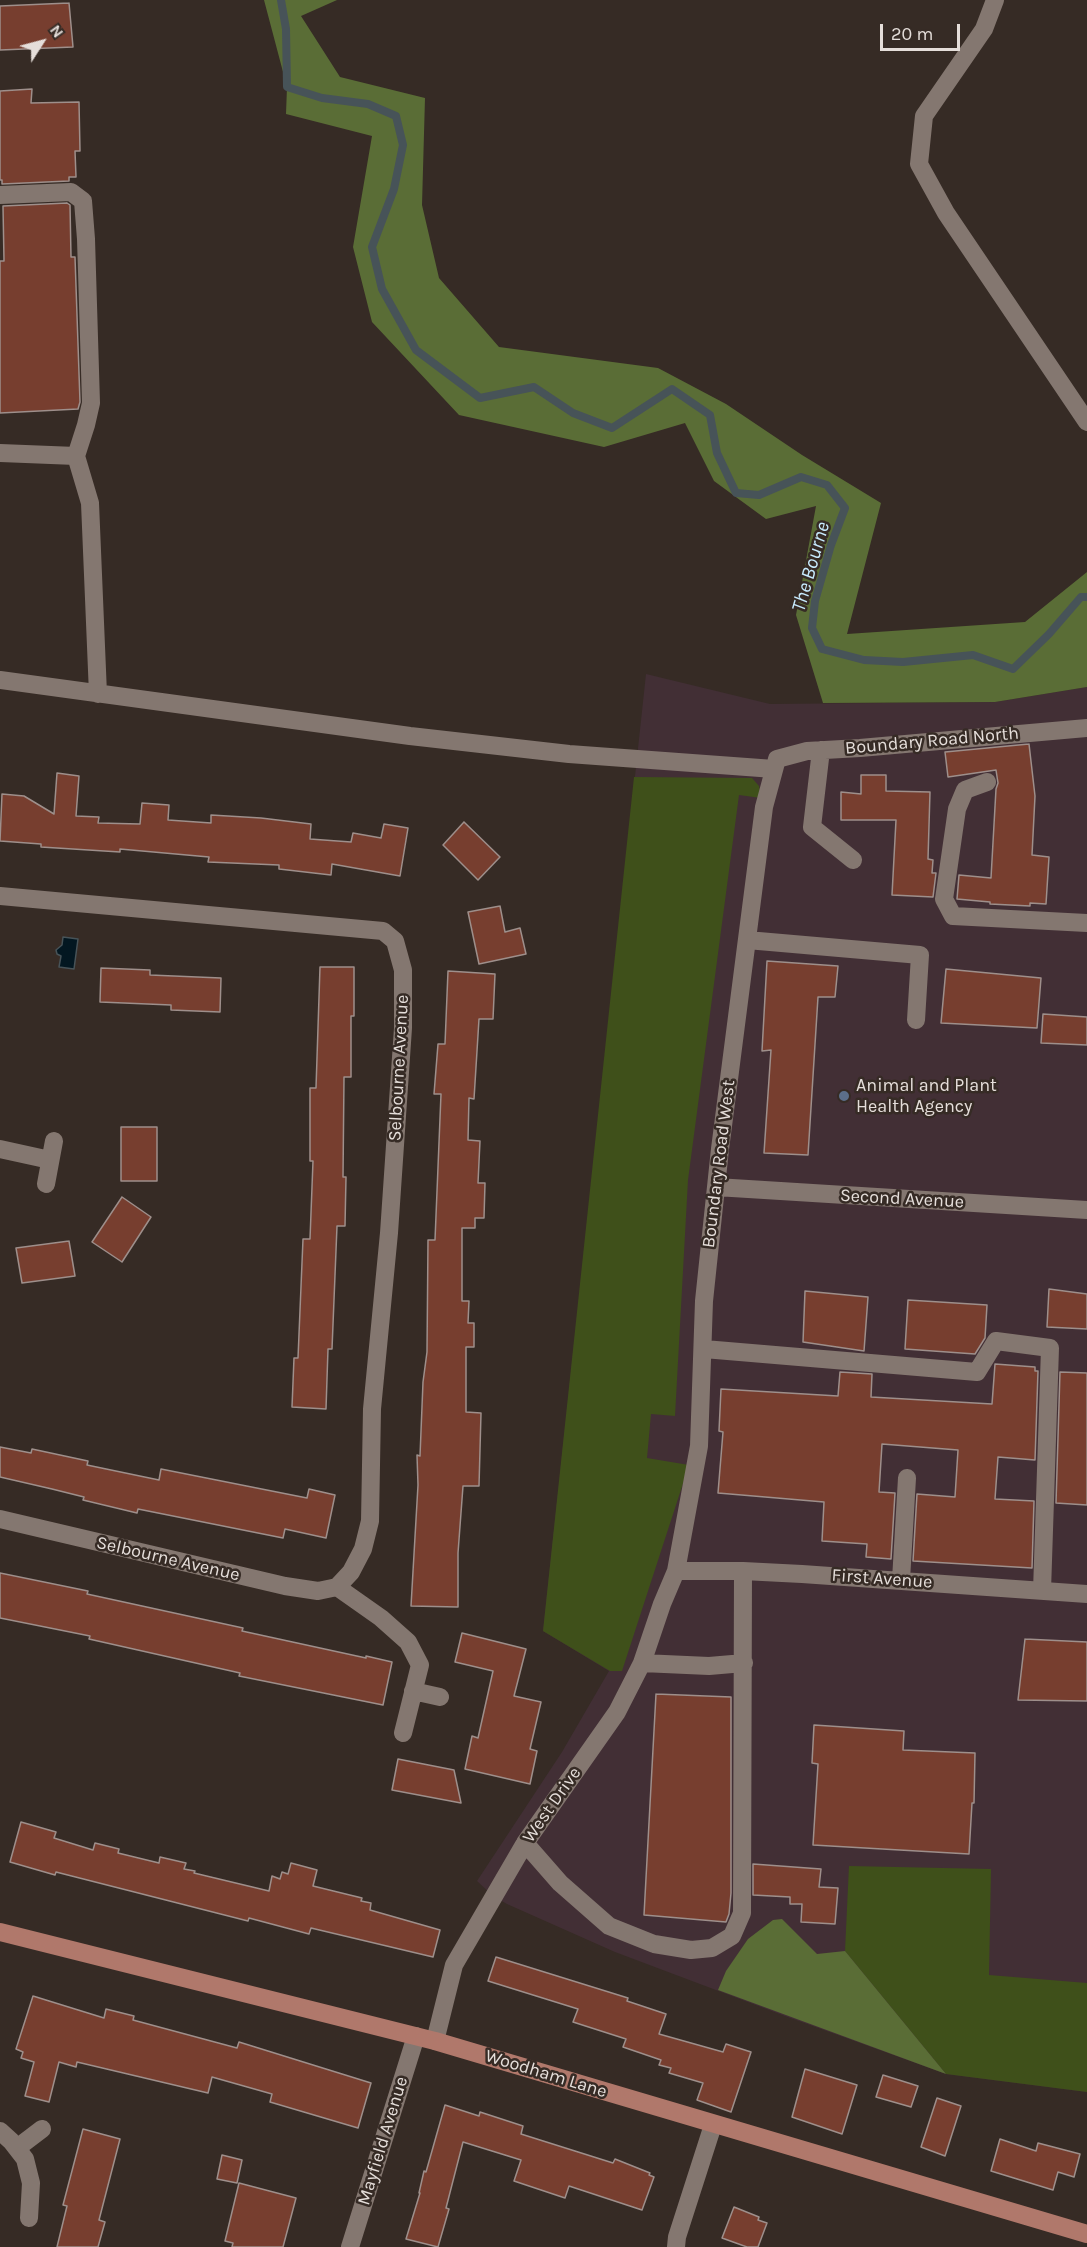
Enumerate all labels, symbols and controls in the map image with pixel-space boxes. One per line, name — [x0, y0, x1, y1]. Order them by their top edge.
north arrow — [12, 12, 72, 72]
scale bar — [883, 12, 962, 50]
text: N — [46, 21, 68, 41]
text: 20 m — [891, 23, 933, 45]
water label: The Bourne — [787, 519, 835, 615]
street label: Boundary Road North — [844, 723, 1020, 759]
street label: Selbourne Avenue — [384, 994, 414, 1142]
place label: Animal and Plant Health Agency — [856, 1075, 997, 1118]
street label: Boundary Road West — [698, 1079, 740, 1249]
marker: Animal and Plant Health Agency — [837, 1089, 851, 1103]
street label: Second Avenue — [839, 1185, 965, 1213]
street label: Selbourne Avenue — [94, 1532, 242, 1586]
street label: First Avenue — [831, 1565, 933, 1593]
street label: West Drive — [518, 1763, 586, 1847]
street label: Woodham Lane — [483, 2045, 609, 2103]
street label: Mayfield Avenue — [353, 2074, 413, 2208]

